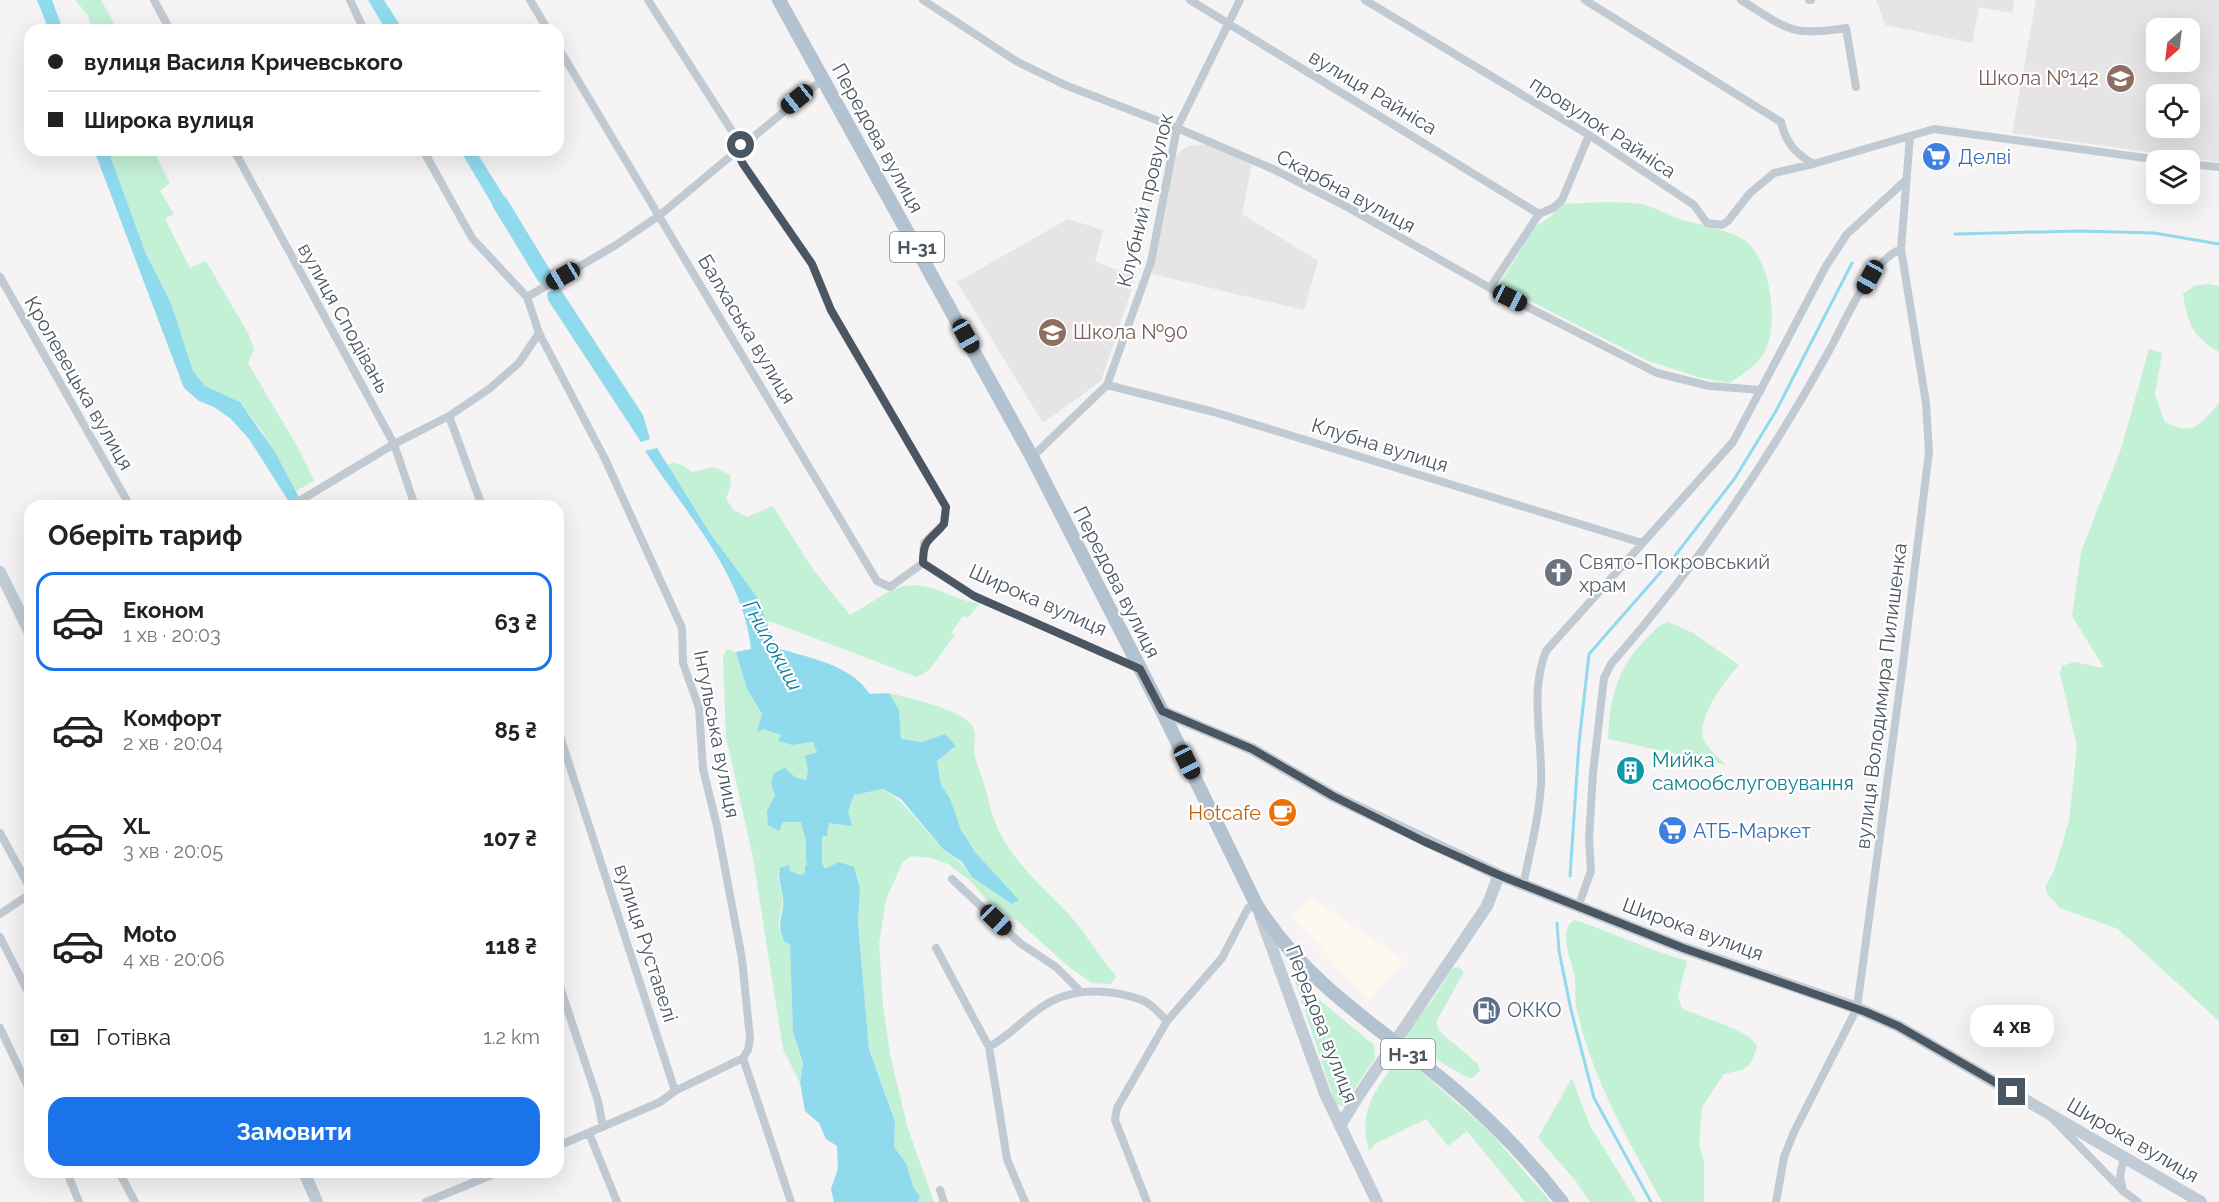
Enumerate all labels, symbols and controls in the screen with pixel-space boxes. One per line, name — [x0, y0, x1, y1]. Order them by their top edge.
north arrow — [2146, 18, 2200, 72]
map controls — [2146, 18, 2200, 204]
street label: вулиця Райніса — [1305, 44, 1441, 140]
text: вулиця Василя Кричевського — [84, 49, 403, 75]
street label: Передова вулиця — [827, 59, 929, 217]
school or university icon: Школа №142 — [2104, 62, 2136, 94]
place label: Школа №142 — [1978, 66, 2099, 90]
street label: провулок Райніса — [1526, 71, 1680, 183]
car — [777, 81, 817, 117]
button: locate — [2146, 84, 2200, 138]
text: Широка вулиця — [84, 107, 254, 133]
street label: Клубний провулок — [1112, 111, 1178, 289]
route start — [727, 131, 754, 158]
supermarket icon: Делві — [1921, 141, 1953, 173]
street label: Скарбна вулиця — [1272, 144, 1420, 238]
place label: Делві — [1958, 145, 2011, 169]
button: layers — [2146, 150, 2200, 204]
road number: Н-31 — [890, 232, 944, 262]
street label: вулиця Сподівань — [293, 239, 395, 397]
street label: Балхаська вулиця — [693, 250, 801, 408]
car — [1853, 257, 1887, 297]
car — [543, 259, 583, 293]
car — [1490, 282, 1530, 314]
street label: Кролевецька вулиця — [19, 292, 139, 474]
car — [949, 316, 983, 356]
school or university icon: Школа №90 — [1036, 316, 1068, 348]
place label: Школа №90 — [1073, 320, 1188, 344]
street label: Клубна вулиця — [1309, 413, 1451, 477]
street label: Передова вулиця — [1068, 502, 1166, 662]
text: Оберіть тариф — [48, 520, 242, 551]
street label: вулиця Володимира Пилишенка — [1850, 542, 1912, 850]
place label: Свято-Покровський храм — [1579, 550, 1770, 597]
church icon: Свято-Покровський храм — [1542, 557, 1574, 589]
street label: Широка вулиця — [965, 559, 1111, 641]
icon: car — [51, 595, 105, 649]
water label: Гнилокиш — [738, 596, 808, 695]
text: Економ — [123, 597, 204, 623]
text: 63 ₴ — [494, 609, 537, 635]
text: 1 хв · 20:03 — [123, 623, 221, 647]
street label: Інгульська вулиця — [689, 648, 745, 820]
icon: car — [51, 703, 105, 757]
text: Комфорт — [123, 705, 221, 731]
text: 85 ₴ — [494, 717, 537, 743]
text: 2 хв · 20:04 — [123, 731, 223, 755]
car — [1171, 742, 1203, 782]
place label: Мийка самообслуговування — [1652, 748, 1854, 795]
building icon: Мийка самообслуговування — [1615, 755, 1647, 787]
cafe icon: Hotcafe — [1266, 797, 1298, 829]
place label: Hotcafe — [1188, 801, 1261, 825]
icon: car — [51, 811, 105, 865]
text: XL — [123, 813, 150, 839]
supermarket icon: АТБ-Маркет — [1656, 815, 1688, 847]
place label: АТБ-Маркет — [1693, 819, 1811, 843]
text: 107 ₴ — [483, 825, 537, 851]
text: 3 хв · 20:05 — [123, 839, 223, 863]
street label: вулиця Руставелі — [609, 861, 683, 1025]
street label: Широка вулиця — [1619, 892, 1767, 966]
car — [977, 901, 1015, 939]
icon: car — [51, 919, 105, 973]
text: Moto — [123, 921, 177, 947]
text: 118 ₴ — [485, 933, 537, 959]
street label: Передова вулиця — [1281, 942, 1363, 1106]
text: 4 хв · 20:06 — [123, 947, 225, 971]
fuel station icon: ОККО — [1470, 994, 1502, 1026]
place label: ОККО — [1507, 998, 1562, 1022]
callout: 4 хв — [1970, 1005, 2054, 1047]
text: 4 хв — [1993, 1014, 2031, 1038]
icon: cash — [48, 1021, 81, 1054]
text: Готівка — [96, 1024, 171, 1050]
text: 1.2 km — [483, 1025, 540, 1049]
road number: Н-31 — [1381, 1039, 1435, 1069]
route end — [1998, 1078, 2025, 1105]
street label: Широка вулиця — [2063, 1093, 2203, 1187]
button: Замовити — [48, 1097, 540, 1166]

